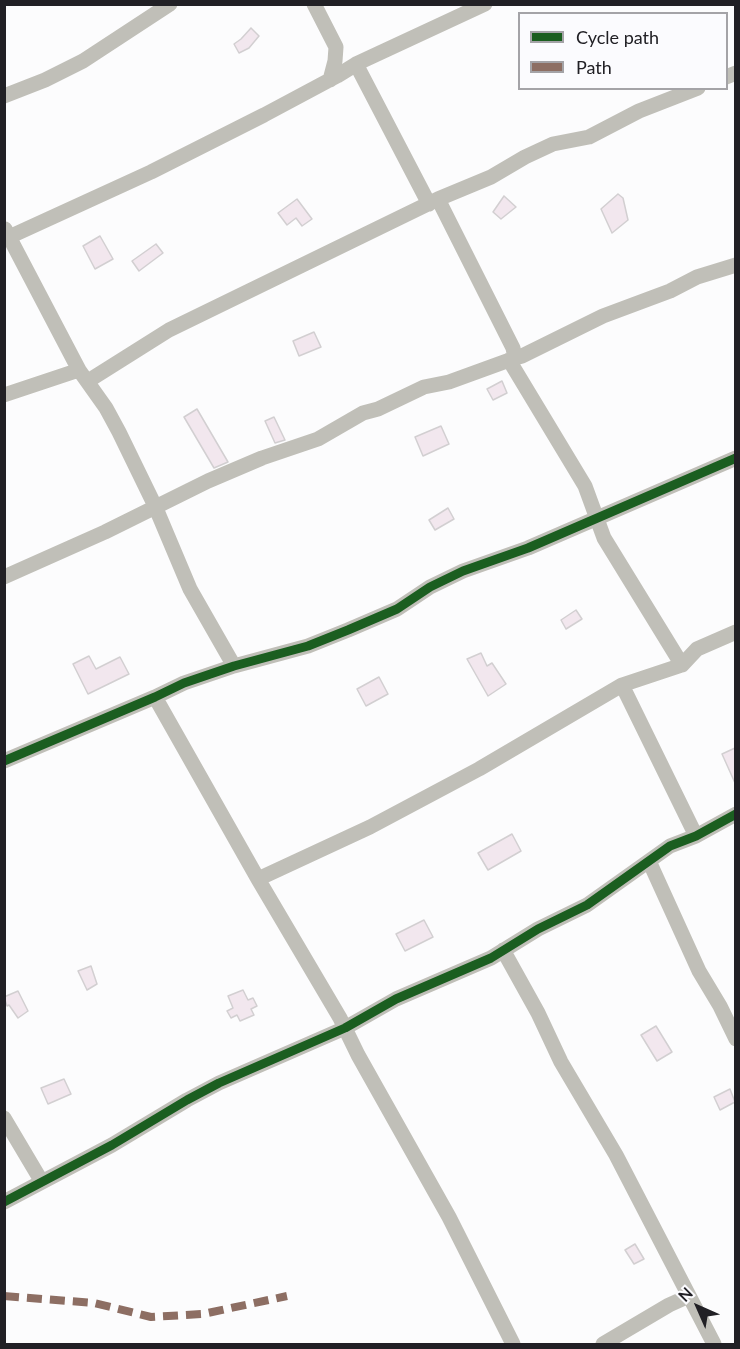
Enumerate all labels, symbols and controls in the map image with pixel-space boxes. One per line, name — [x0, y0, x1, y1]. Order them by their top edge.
legend — [518, 12, 728, 90]
text: Cycle path — [576, 26, 659, 48]
text: Path — [576, 56, 612, 78]
north arrow — [668, 1277, 728, 1337]
text: N — [674, 1283, 696, 1305]

